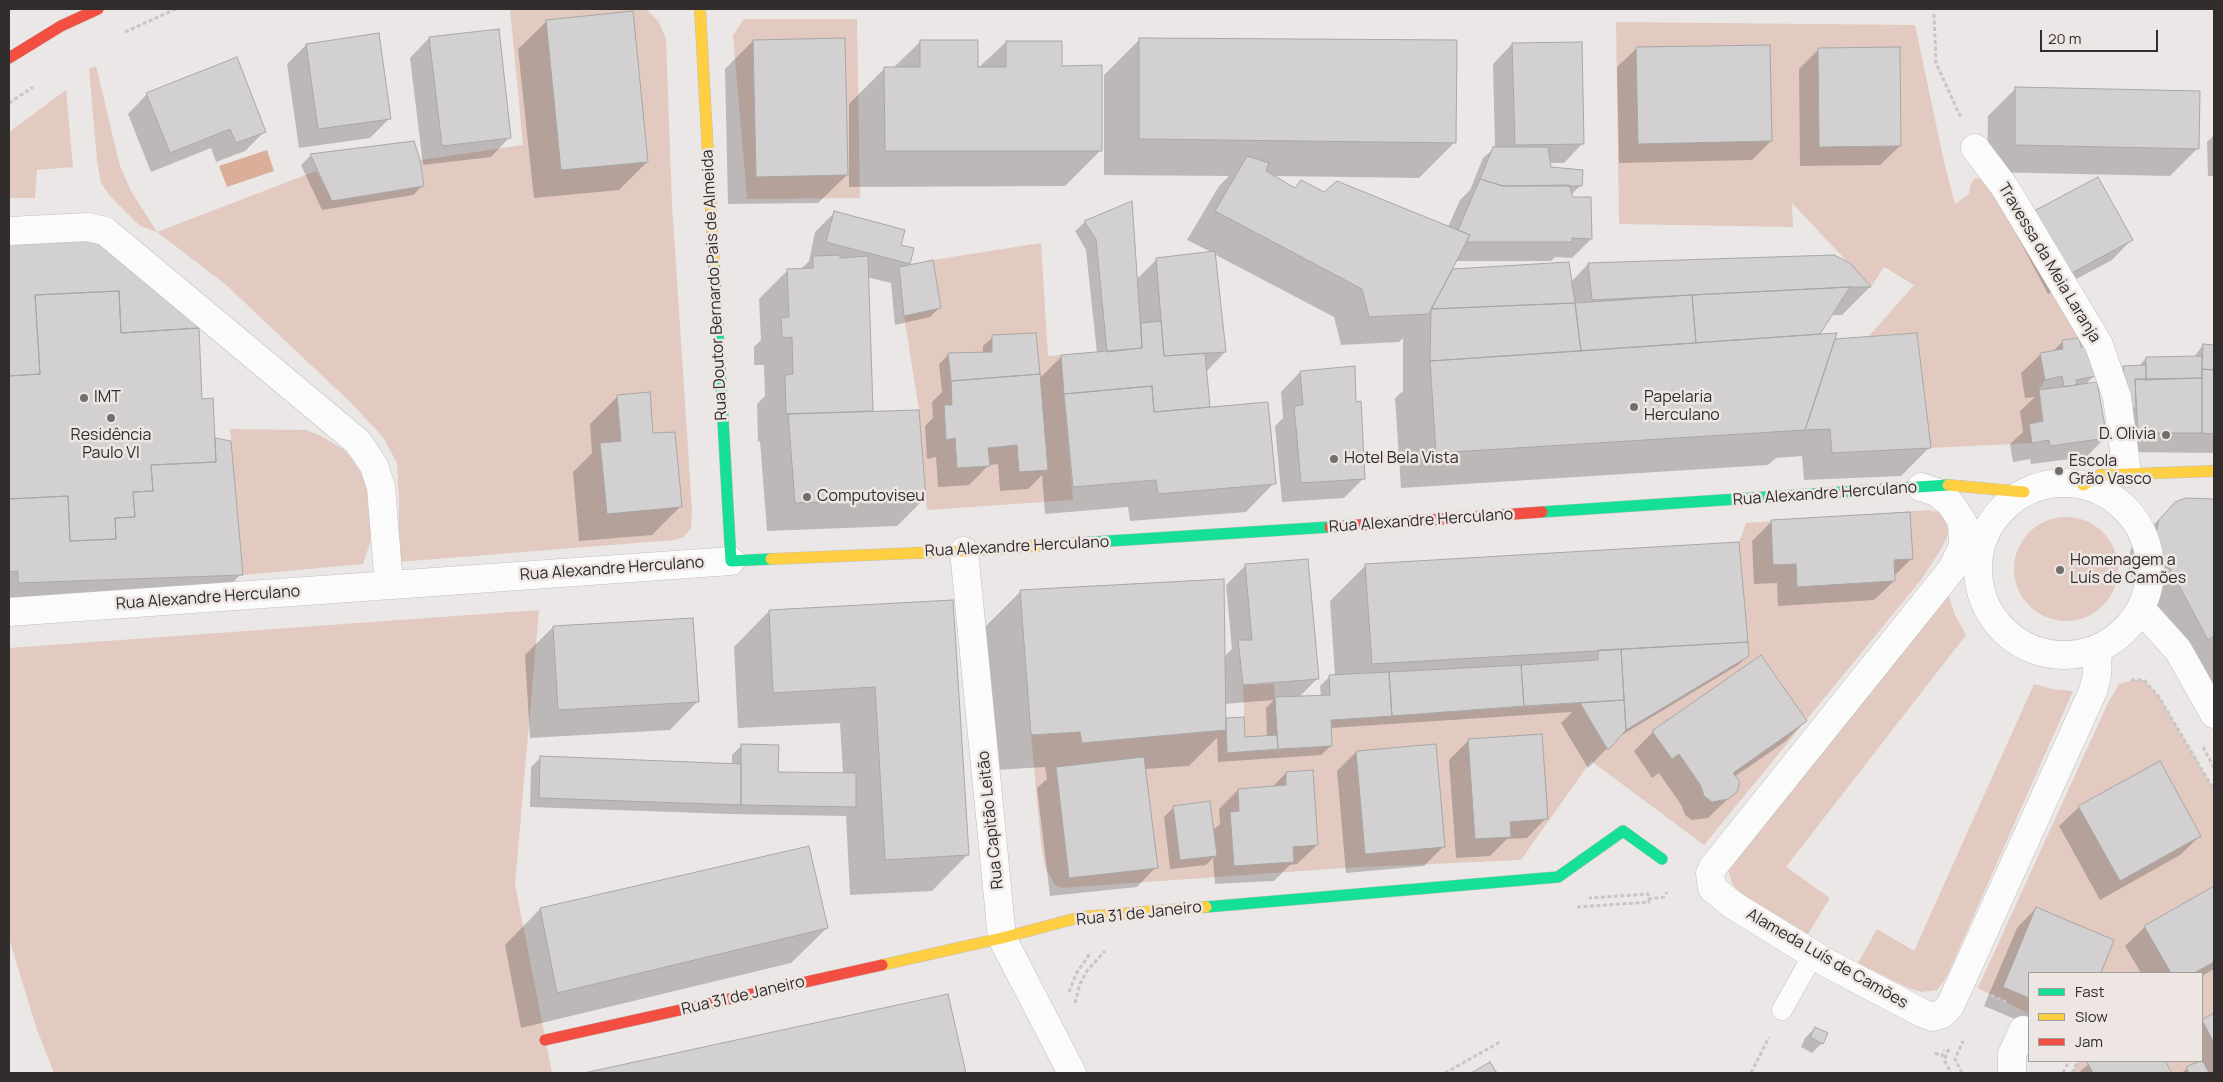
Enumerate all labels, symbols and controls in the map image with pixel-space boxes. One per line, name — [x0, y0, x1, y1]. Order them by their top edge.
scale bar — [2043, 20, 2160, 52]
text: 20 m — [2048, 28, 2081, 49]
street label: Rua Doutor Bernardo Pais de Almeida — [698, 149, 732, 421]
street label: Travessa da Meia Laranja — [1994, 180, 2104, 346]
place label: IMT — [94, 388, 121, 408]
place label: Papelaria Herculano — [1644, 388, 1720, 426]
marker: IMT — [78, 392, 90, 404]
marker: Papelaria Herculano — [1628, 401, 1640, 413]
marker: Residência Paulo VI — [105, 412, 117, 424]
place label: D. Olivia — [2099, 425, 2156, 445]
place label: Residência Paulo VI — [71, 426, 151, 464]
marker: D. Olivia — [2160, 429, 2172, 441]
place label: Hotel Bela Vista — [1344, 449, 1459, 469]
place label: Escola Grão Vasco — [2069, 452, 2152, 490]
marker: Hotel Bela Vista — [1328, 453, 1340, 465]
marker: Escola Grão Vasco — [2053, 465, 2065, 477]
street label: Rua Alexandre Herculano — [1732, 478, 1918, 510]
place label: Computoviseu — [817, 487, 925, 507]
marker: Computoviseu — [801, 491, 813, 503]
street label: Rua Alexandre Herculano — [1328, 505, 1514, 537]
street label: Rua Alexandre Herculano — [924, 533, 1110, 561]
place label: Homenagem a Luís de Camões — [2070, 551, 2186, 589]
street label: Rua Alexandre Herculano — [519, 553, 705, 585]
marker: Homenagem a Luís de Camões — [2054, 564, 2066, 576]
street label: Rua Alexandre Herculano — [115, 582, 301, 614]
street label: Rua Capitão Leitão — [974, 750, 1008, 890]
street label: Rua 31 de Janeiro — [1075, 898, 1203, 930]
street label: Alameda Luís de Camões — [1743, 905, 1911, 1013]
street label: Rua 31 de Janeiro — [679, 972, 807, 1020]
legend — [2028, 972, 2203, 1062]
text: Fast — [2075, 981, 2104, 1002]
text: Slow — [2075, 1006, 2108, 1027]
text: Jam — [2075, 1031, 2103, 1052]

